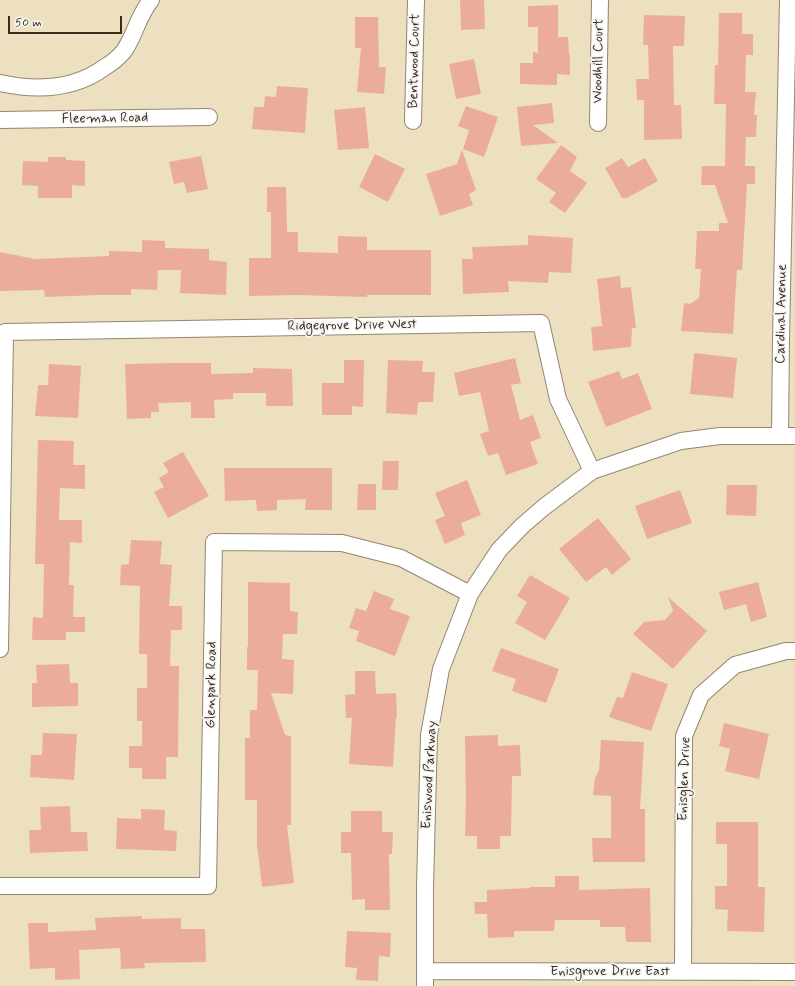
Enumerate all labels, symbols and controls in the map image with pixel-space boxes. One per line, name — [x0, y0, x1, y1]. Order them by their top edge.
scale bar — [10, 8, 124, 34]
street label: Bentwood Court — [406, 13, 424, 109]
text: 50 m — [15, 15, 42, 31]
street label: Woodhill Court — [590, 18, 608, 104]
street label: Fleeman Road — [62, 110, 148, 128]
street label: Cardinal Avenue — [773, 264, 791, 364]
street label: Ridgegrove Drive West — [287, 316, 417, 336]
street label: Glenpark Road — [203, 641, 221, 729]
street label: Eniswood Parkway — [419, 720, 441, 830]
street label: Enisglen Drive — [675, 736, 695, 822]
street label: Enisgrove Drive East — [550, 964, 670, 980]

